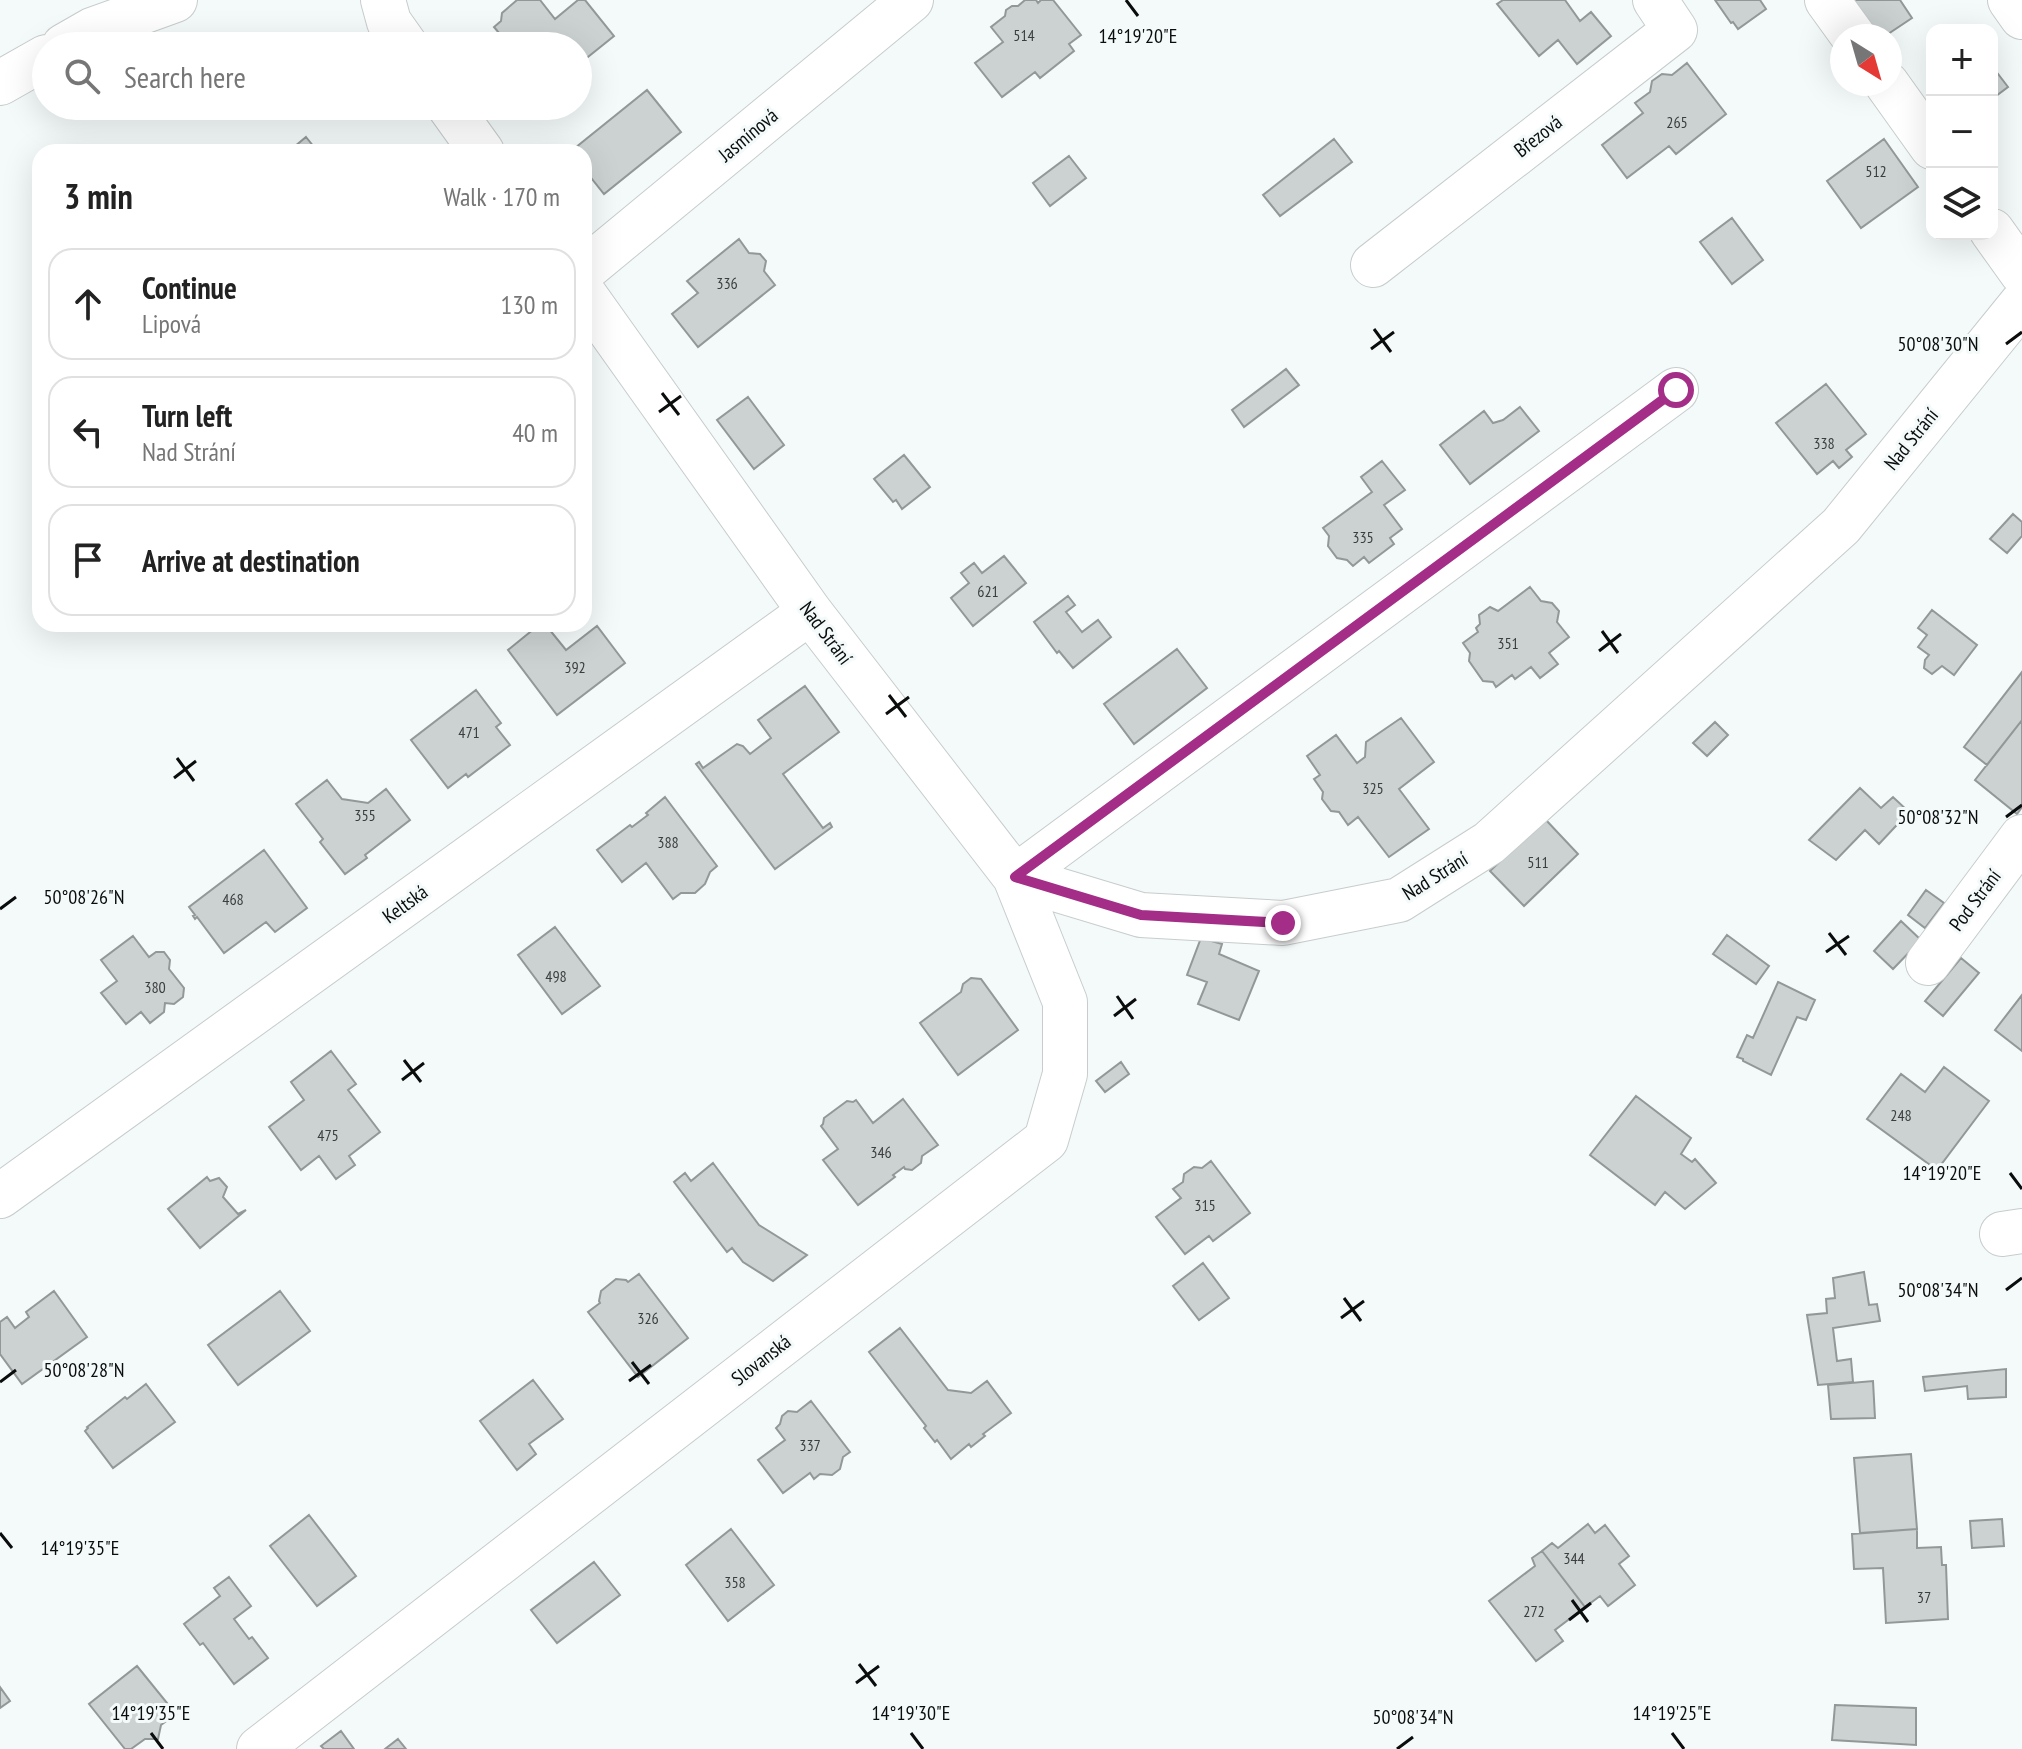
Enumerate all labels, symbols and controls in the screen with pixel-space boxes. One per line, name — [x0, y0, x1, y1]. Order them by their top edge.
text: 14°19'20"E — [1099, 23, 1177, 49]
north arrow — [1830, 24, 1902, 96]
map controls — [1926, 24, 1998, 240]
button: + — [1926, 24, 1998, 96]
house number: 514 — [1013, 25, 1035, 45]
search box — [32, 32, 592, 120]
icon: search — [60, 54, 104, 98]
text: Search here — [124, 57, 246, 96]
button: − — [1926, 96, 1998, 168]
street label: Jasmínová — [712, 103, 783, 168]
street label: Březová — [1509, 109, 1567, 163]
house number: 265 — [1666, 112, 1688, 132]
house number: 512 — [1865, 161, 1887, 181]
button: layers — [1926, 168, 1998, 240]
text: 3 min — [64, 174, 133, 218]
text: Walk · 170 m — [443, 180, 560, 213]
text: Continue — [142, 268, 237, 307]
house number: 336 — [716, 273, 738, 293]
icon: ahead — [66, 282, 110, 326]
text: 130 m — [500, 288, 558, 321]
text: Lipová — [142, 307, 201, 340]
text: 50°08'30"N — [1898, 331, 1978, 357]
route start — [1658, 372, 1694, 408]
text: Turn left — [142, 396, 232, 435]
street label: Nad Strání — [1878, 402, 1944, 475]
icon: left — [66, 410, 110, 454]
text: 40 m — [512, 416, 558, 449]
house number: 338 — [1813, 433, 1835, 453]
text: Nad Strání — [142, 435, 236, 468]
house number: 335 — [1352, 527, 1374, 547]
icon: arrive — [66, 538, 110, 582]
text: Arrive at destination — [142, 541, 360, 580]
house number: 621 — [977, 581, 999, 601]
street label: Nad Strání — [794, 596, 859, 670]
house number: 351 — [1497, 633, 1519, 653]
house number: 392 — [564, 657, 586, 677]
house number: 471 — [458, 722, 480, 742]
house number: 325 — [1362, 778, 1384, 798]
text: 50°08'32"N — [1898, 804, 1978, 830]
house number: 355 — [354, 805, 376, 825]
house number: 388 — [657, 832, 679, 852]
street label: Nad Strání — [1397, 845, 1473, 906]
house number: 511 — [1527, 852, 1549, 872]
street label: Pod Strání — [1943, 863, 2007, 936]
street label: Keltská — [377, 879, 433, 929]
text: 50°08'26"N — [44, 884, 124, 910]
house number: 468 — [222, 889, 244, 909]
route end — [1265, 905, 1301, 941]
house number: 498 — [545, 966, 567, 986]
house number: 380 — [144, 977, 166, 997]
house number: 248 — [1890, 1105, 1912, 1125]
house number: 475 — [317, 1125, 339, 1145]
house number: 346 — [870, 1142, 892, 1162]
text: 14°19'20"E — [1903, 1160, 1981, 1186]
house number: 315 — [1194, 1195, 1216, 1215]
text: 50°08'34"N — [1898, 1277, 1978, 1303]
house number: 326 — [637, 1308, 659, 1328]
street label: Slovanská — [726, 1329, 796, 1391]
text: 50°08'28"N — [44, 1357, 124, 1383]
house number: 337 — [799, 1435, 821, 1455]
text: 14°19'35"E — [41, 1535, 119, 1561]
house number: 344 — [1563, 1548, 1585, 1568]
house number: 358 — [724, 1572, 746, 1592]
house number: 37 — [1917, 1587, 1931, 1607]
house number: 272 — [1523, 1601, 1545, 1621]
text: 14°19'35"E — [112, 1700, 190, 1726]
text: 14°19'30"E — [872, 1700, 950, 1726]
text: 14°19'25"E — [1633, 1700, 1711, 1726]
text: 50°08'34"N — [1373, 1704, 1453, 1730]

